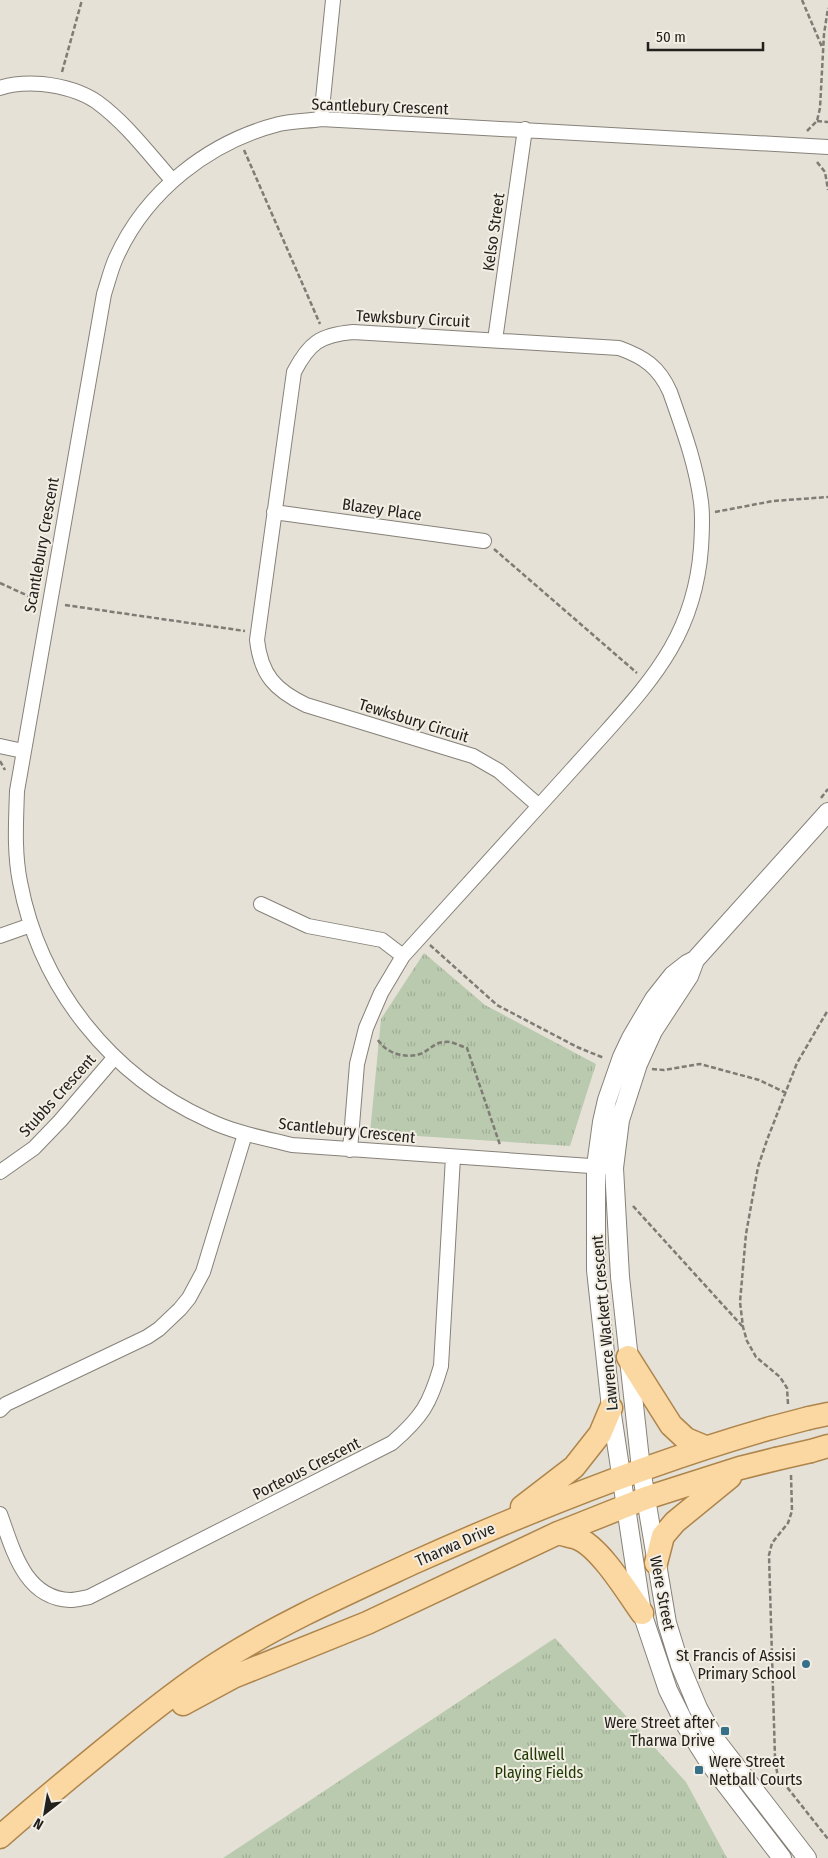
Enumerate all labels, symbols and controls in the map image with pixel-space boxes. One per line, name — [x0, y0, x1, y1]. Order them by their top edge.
scale bar — [648, 20, 763, 52]
text: 50 m — [656, 28, 686, 46]
street label: Scantlebury Crescent — [311, 95, 450, 118]
street label: Kelso Street — [479, 191, 508, 272]
street label: Tewksbury Circuit — [355, 306, 471, 331]
street label: Scantlebury Crescent — [20, 475, 63, 614]
street label: Blazey Place — [341, 494, 423, 525]
street label: Tewksbury Circuit — [356, 695, 472, 746]
street label: Stubbs Crescent — [15, 1049, 100, 1141]
street label: Scantlebury Crescent — [278, 1114, 417, 1147]
street label: Lawrence Wackett Crescent — [587, 1234, 622, 1412]
street label: Porteous Crescent — [249, 1433, 364, 1504]
street label: Tharwa Drive — [413, 1518, 498, 1570]
street label: Were Street — [646, 1554, 679, 1633]
place label: St Francis of Assisi Primary School — [676, 1646, 796, 1683]
marker: St Francis of Assisi Primary School — [800, 1658, 812, 1670]
place label: Were Street after Tharwa Drive — [604, 1713, 715, 1750]
marker: Were Street after Tharwa Drive — [719, 1725, 731, 1737]
park label: Callwell Playing Fields — [495, 1745, 584, 1782]
place label: Were Street Netball Courts — [709, 1752, 803, 1789]
marker: Were Street Netball Courts — [693, 1764, 705, 1776]
north arrow — [20, 1788, 70, 1838]
text: N — [31, 1814, 47, 1833]

